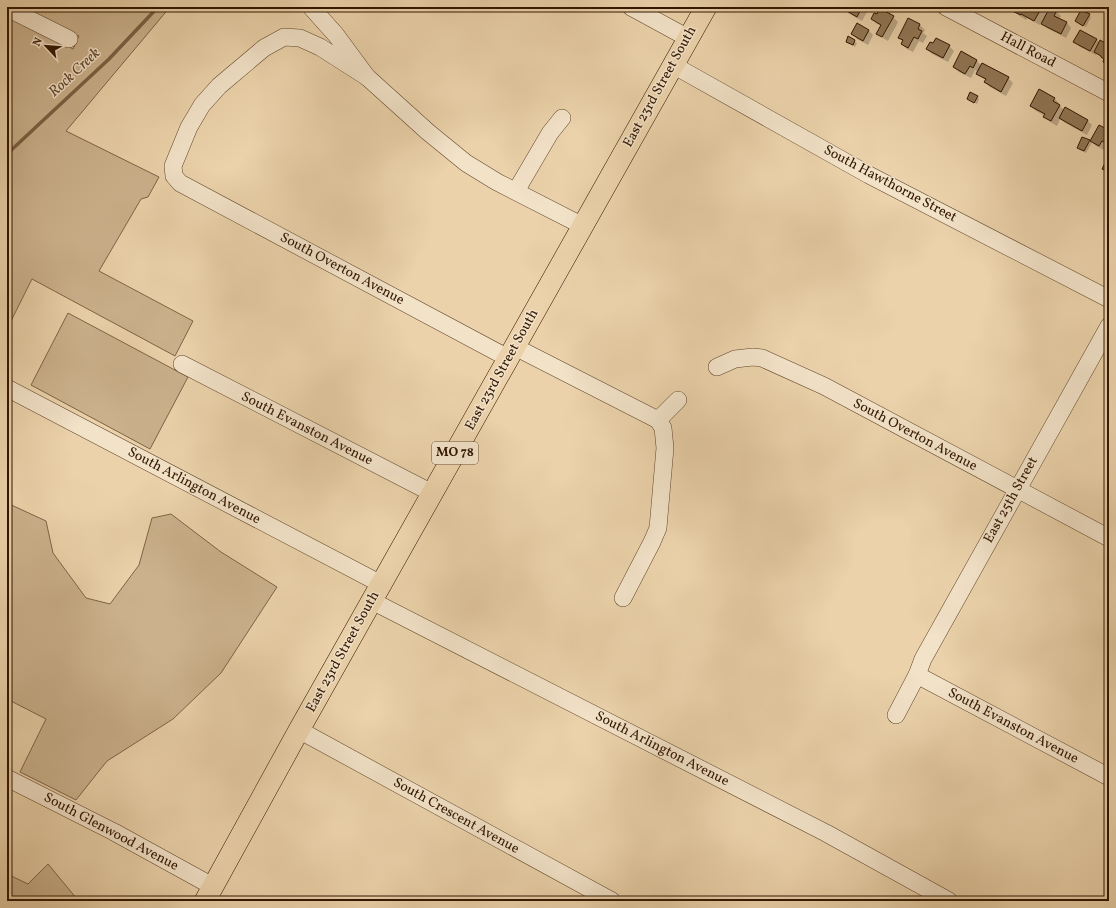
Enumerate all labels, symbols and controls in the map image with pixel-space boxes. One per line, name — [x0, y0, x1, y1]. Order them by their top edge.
street label: East 23rd Street South — [619, 23, 701, 151]
north arrow — [26, 26, 66, 66]
street label: Hall Road — [997, 27, 1059, 73]
text: N — [30, 35, 47, 49]
water label: Rock Creek — [45, 44, 105, 102]
street label: South Hawthorne Street — [820, 141, 960, 227]
street label: South Overton Avenue — [276, 228, 408, 310]
street label: East 23rd Street South — [461, 306, 543, 434]
street label: South Evanston Avenue — [238, 388, 376, 471]
street label: South Overton Avenue — [849, 394, 981, 476]
road number: MO 78 — [432, 442, 478, 464]
street label: South Arlington Avenue — [124, 443, 264, 529]
street label: East 25th Street — [979, 453, 1043, 547]
street label: East 23rd Street South — [302, 588, 384, 716]
street label: South Evanston Avenue — [944, 683, 1082, 769]
street label: South Arlington Avenue — [592, 707, 733, 791]
street label: South Crescent Avenue — [390, 773, 523, 859]
street label: South Glenwood Avenue — [40, 788, 182, 876]

